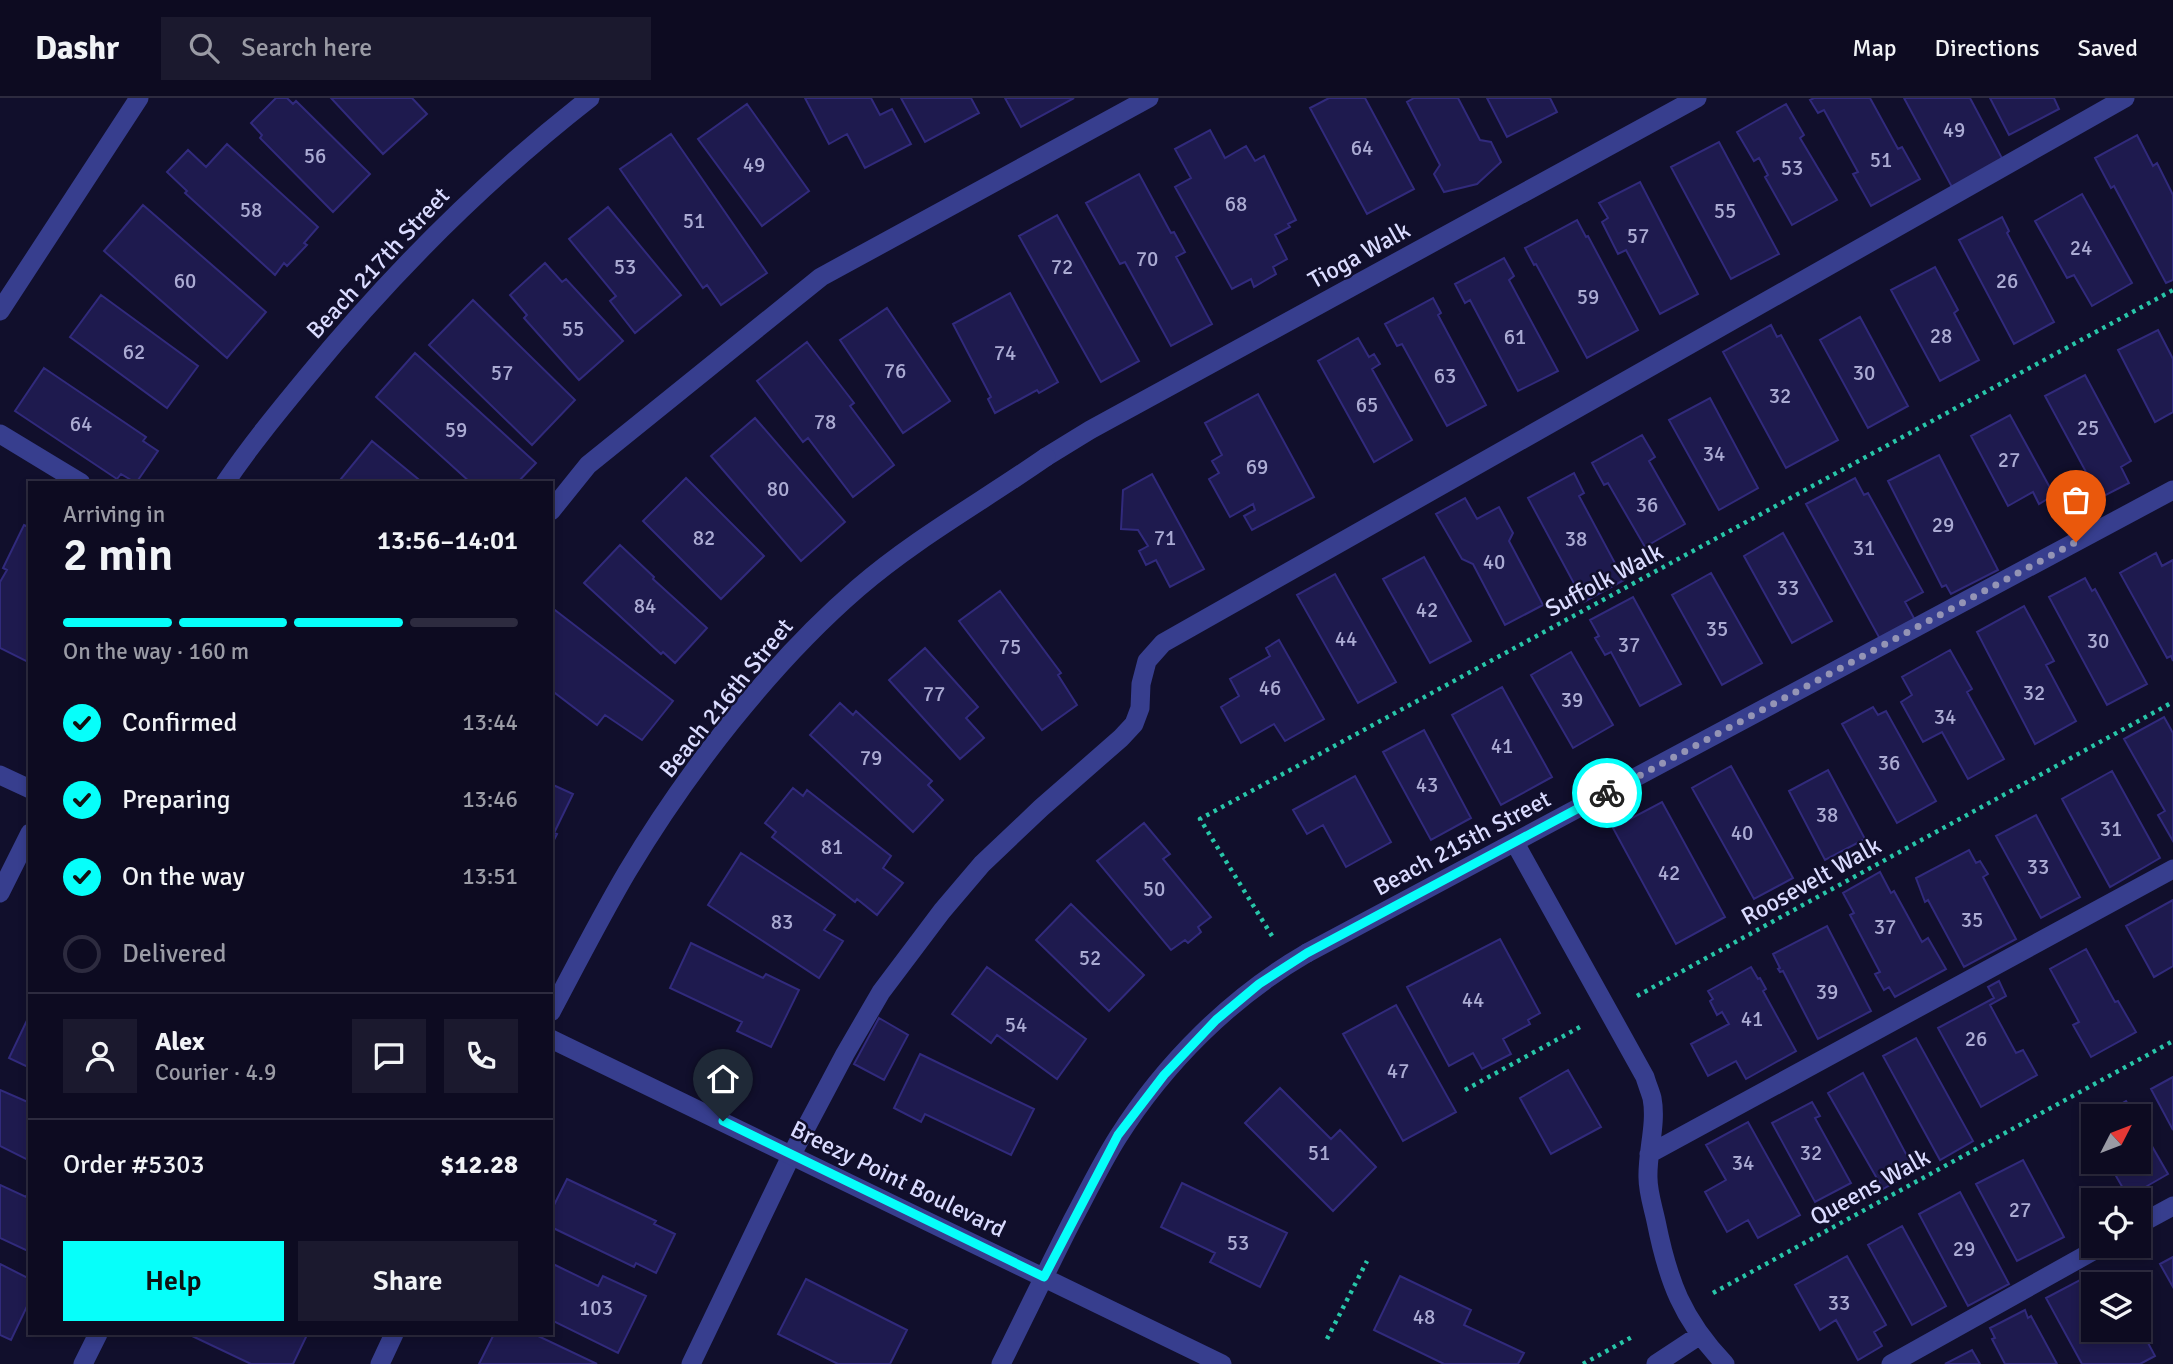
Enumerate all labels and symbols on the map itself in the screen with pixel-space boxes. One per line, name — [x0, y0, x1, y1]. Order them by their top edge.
house number: 49 — [1943, 117, 1965, 143]
house number: 64 — [1351, 135, 1373, 161]
house number: 56 — [304, 143, 326, 169]
house number: 51 — [1870, 147, 1892, 173]
house number: 49 — [743, 152, 765, 178]
house number: 53 — [1781, 155, 1803, 181]
street label: Beach 217th Street — [300, 181, 456, 345]
house number: 68 — [1225, 191, 1247, 217]
house number: 58 — [240, 197, 262, 223]
house number: 55 — [1714, 198, 1736, 224]
house number: 51 — [683, 208, 705, 234]
street label: Tioga Walk — [1303, 215, 1415, 295]
house number: 57 — [1627, 223, 1649, 249]
house number: 24 — [2070, 235, 2092, 261]
house number: 70 — [1136, 246, 1158, 272]
house number: 53 — [614, 254, 636, 280]
house number: 72 — [1051, 254, 1073, 280]
house number: 60 — [174, 268, 196, 294]
house number: 26 — [1996, 268, 2018, 294]
house number: 59 — [1577, 284, 1599, 310]
house number: 55 — [562, 316, 584, 342]
house number: 28 — [1930, 323, 1952, 349]
house number: 61 — [1504, 324, 1526, 350]
house number: 62 — [123, 339, 145, 365]
house number: 74 — [994, 340, 1016, 366]
house number: 76 — [884, 358, 906, 384]
house number: 57 — [491, 360, 513, 386]
house number: 30 — [1853, 360, 1875, 386]
house number: 63 — [1434, 363, 1456, 389]
house number: 32 — [1769, 383, 1791, 409]
house number: 65 — [1356, 392, 1378, 418]
house number: 78 — [814, 409, 836, 435]
house number: 64 — [70, 411, 92, 437]
house number: 25 — [2077, 415, 2099, 441]
house number: 59 — [445, 417, 467, 443]
house number: 34 — [1703, 441, 1725, 467]
house number: 27 — [1998, 447, 2020, 473]
house number: 69 — [1246, 454, 1268, 480]
pin — [2046, 470, 2106, 542]
house number: 80 — [767, 476, 789, 502]
house number: 36 — [1636, 492, 1658, 518]
house number: 29 — [1932, 512, 1954, 538]
house number: 82 — [693, 525, 715, 551]
house number: 71 — [1154, 525, 1176, 551]
house number: 38 — [1565, 526, 1587, 552]
house number: 31 — [1853, 535, 1875, 561]
street label: Suffolk Walk — [1540, 536, 1668, 624]
house number: 40 — [1483, 549, 1505, 575]
house number: 33 — [1777, 575, 1799, 601]
house number: 84 — [634, 593, 656, 619]
house number: 42 — [1416, 597, 1438, 623]
street label: Beach 216th Street — [653, 612, 799, 784]
house number: 35 — [1706, 616, 1728, 642]
house number: 44 — [1335, 626, 1357, 652]
house number: 30 — [2087, 628, 2109, 654]
house number: 37 — [1618, 632, 1640, 658]
house number: 75 — [999, 634, 1021, 660]
house number: 46 — [1259, 675, 1281, 701]
house number: 32 — [2023, 680, 2045, 706]
house number: 77 — [923, 681, 945, 707]
house number: 39 — [1561, 687, 1583, 713]
house number: 34 — [1934, 704, 1956, 730]
house number: 41 — [1491, 733, 1513, 759]
house number: 79 — [860, 745, 882, 771]
house number: 36 — [1878, 750, 1900, 776]
courier — [1572, 758, 1642, 828]
house number: 43 — [1416, 772, 1438, 798]
street label: Beach 215th Street — [1368, 784, 1556, 902]
house number: 38 — [1816, 802, 1838, 828]
house number: 31 — [2100, 816, 2122, 842]
house number: 40 — [1731, 820, 1753, 846]
street label: Roosevelt Walk — [1736, 830, 1886, 932]
house number: 81 — [821, 834, 843, 860]
house number: 33 — [2027, 854, 2049, 880]
house number: 42 — [1658, 860, 1680, 886]
house number: 50 — [1143, 876, 1165, 902]
house number: 35 — [1961, 907, 1983, 933]
house number: 83 — [771, 909, 793, 935]
house number: 37 — [1874, 914, 1896, 940]
house number: 52 — [1079, 945, 1101, 971]
house number: 39 — [1816, 979, 1838, 1005]
house number: 44 — [1462, 987, 1484, 1013]
house number: 41 — [1741, 1006, 1763, 1032]
house number: 54 — [1005, 1012, 1027, 1038]
house number: 26 — [1965, 1026, 1987, 1052]
pin — [693, 1049, 753, 1121]
house number: 47 — [1387, 1058, 1409, 1084]
north arrow — [2081, 1104, 2151, 1174]
street label: Breezy Point Boulevard — [786, 1114, 1010, 1244]
house number: 51 — [1308, 1140, 1330, 1166]
house number: 32 — [1800, 1140, 1822, 1166]
street label: Queens Walk — [1805, 1142, 1935, 1232]
house number: 34 — [1732, 1150, 1754, 1176]
house number: 27 — [2009, 1197, 2031, 1223]
house number: 53 — [1227, 1230, 1249, 1256]
house number: 29 — [1953, 1236, 1975, 1262]
house number: 33 — [1828, 1290, 1850, 1316]
house number: 103 — [579, 1295, 613, 1321]
house number: 48 — [1413, 1304, 1435, 1330]

